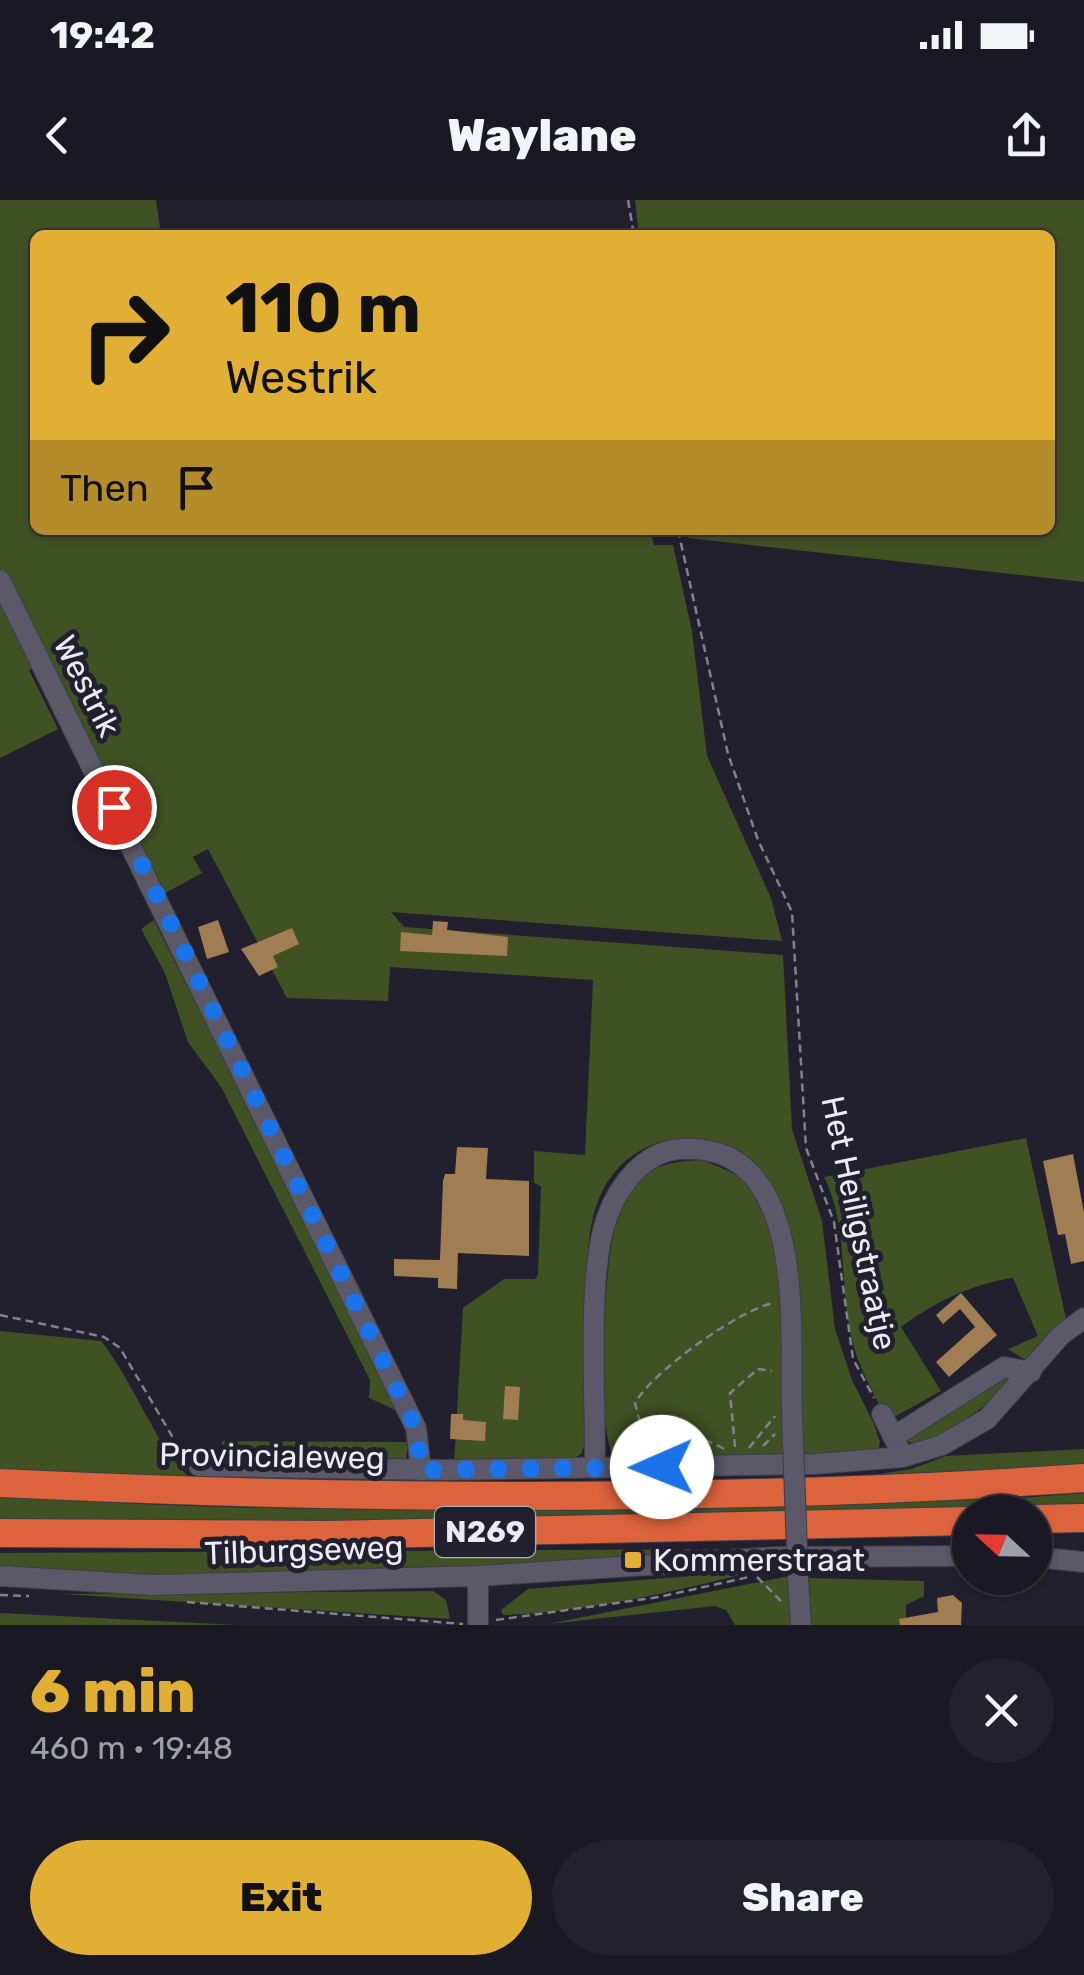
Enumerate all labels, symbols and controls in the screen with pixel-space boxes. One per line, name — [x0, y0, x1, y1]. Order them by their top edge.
text: 19:42 — [50, 12, 155, 58]
icon: back — [30, 108, 85, 163]
icon: share — [999, 108, 1054, 163]
text: Waylane — [447, 109, 637, 162]
text: 110 m — [225, 267, 421, 350]
icon: right — [60, 270, 190, 400]
text: Westrik — [225, 351, 377, 404]
icon: arrive — [169, 460, 224, 515]
text: Then — [60, 465, 149, 511]
street label: Westrik — [46, 629, 129, 743]
pin — [72, 765, 157, 850]
icon: arrive — [87, 780, 142, 835]
street label: Het Heiligstraatje — [814, 1093, 904, 1353]
position arrow — [610, 1415, 714, 1519]
street label: Provincialeweg — [159, 1435, 385, 1477]
north arrow — [952, 1495, 1052, 1595]
map controls — [952, 1495, 1052, 1595]
road number: N269 — [435, 1507, 535, 1557]
street label: Tilburgseweg — [204, 1528, 404, 1572]
place label: Kommerstraat — [653, 1541, 865, 1579]
marker: Kommerstraat — [622, 1549, 644, 1571]
text: 6 min — [30, 1656, 196, 1727]
button: close — [949, 1658, 1054, 1763]
text: 460 m · 19:48 — [30, 1729, 233, 1767]
button: Exit — [30, 1840, 532, 1955]
button: Share — [552, 1840, 1054, 1955]

